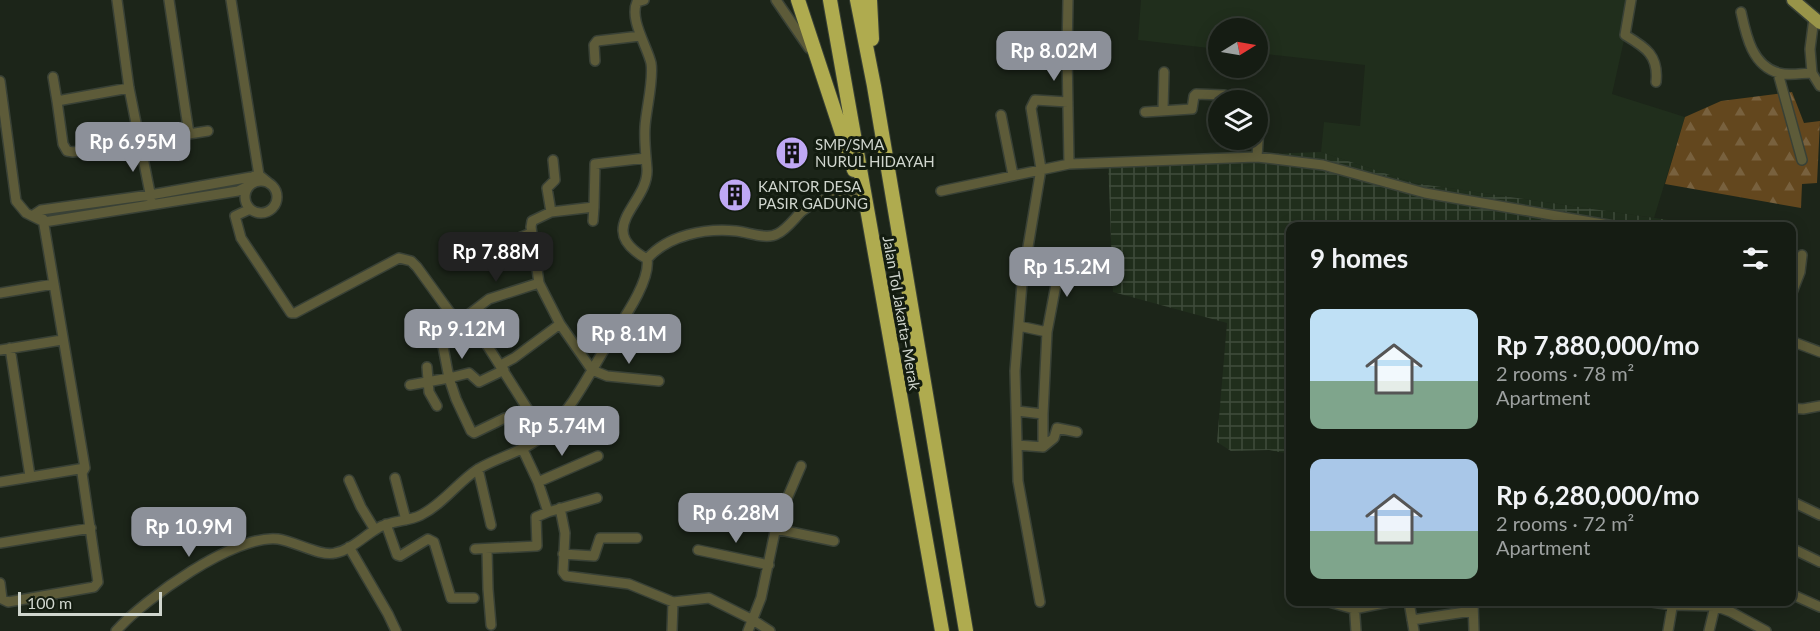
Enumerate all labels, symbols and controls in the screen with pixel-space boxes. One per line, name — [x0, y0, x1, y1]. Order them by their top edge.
north arrow — [1208, 18, 1268, 78]
map controls — [1208, 18, 1268, 150]
pin: Rp 8.02M — [992, 31, 1116, 82]
text: Rp 8.02M — [1010, 38, 1098, 62]
button: layers — [1208, 90, 1268, 150]
pin: Rp 6.95M — [71, 122, 195, 173]
text: Rp 6.95M — [89, 129, 177, 153]
building icon: SMP/SMA NURUL HIDAYAH — [774, 135, 810, 171]
place label: SMP/SMA NURUL HIDAYAH — [815, 135, 935, 170]
building icon: KANTOR DESA PASIR GADUNG — [717, 177, 753, 213]
place label: KANTOR DESA PASIR GADUNG — [758, 177, 868, 212]
pin: Rp 7.88M — [434, 232, 558, 283]
street label: Jalan Tol Jakarta–Merak — [880, 234, 924, 392]
text: Rp 7.88M — [452, 239, 540, 263]
text: 9 homes — [1310, 242, 1408, 274]
icon: filters — [1739, 242, 1772, 275]
pin: Rp 15.2M — [1005, 247, 1129, 298]
text: Rp 15.2M — [1023, 254, 1111, 278]
pin: Rp 9.12M — [400, 309, 524, 360]
pin: Rp 8.1M — [574, 314, 684, 365]
text: Rp 9.12M — [418, 316, 506, 340]
text: Rp 8.1M — [591, 321, 667, 345]
text: Rp 7,880,000/mo — [1496, 329, 1699, 361]
icon: home — [1358, 333, 1430, 405]
text: 2 rooms · 78 m² — [1496, 361, 1634, 385]
text: Apartment — [1496, 385, 1590, 409]
pin: Rp 5.74M — [500, 406, 624, 457]
text: Rp 5.74M — [518, 413, 606, 437]
text: Rp 6,280,000/mo — [1496, 479, 1699, 511]
icon: home — [1358, 483, 1430, 555]
pin: Rp 6.28M — [674, 493, 798, 544]
text: Rp 6.28M — [692, 500, 780, 524]
pin: Rp 10.9M — [127, 507, 251, 558]
text: 2 rooms · 72 m² — [1496, 511, 1634, 535]
text: Rp 10.9M — [145, 514, 233, 538]
text: Apartment — [1496, 535, 1590, 559]
scale bar — [18, 589, 162, 616]
text: 100 m — [27, 593, 72, 612]

